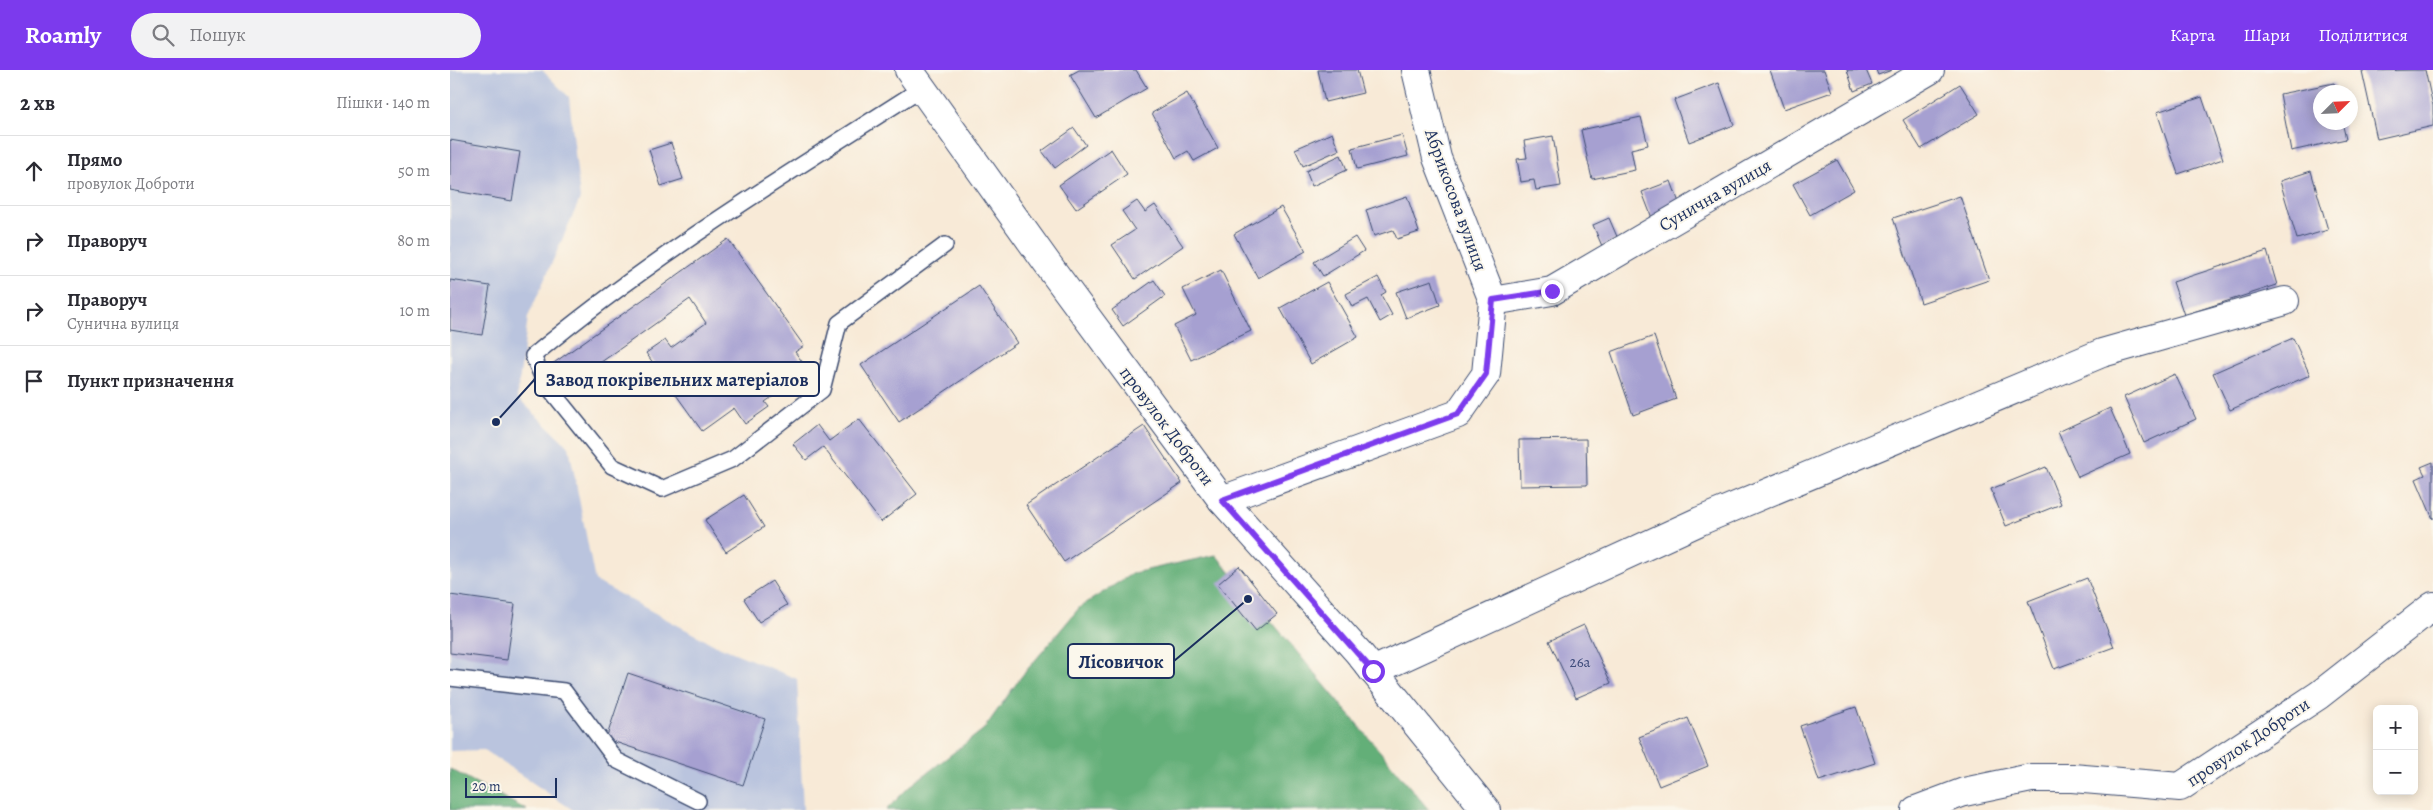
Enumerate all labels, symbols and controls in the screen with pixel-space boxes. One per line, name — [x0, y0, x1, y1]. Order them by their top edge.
search box — [131, 13, 481, 58]
text: Roamly — [25, 19, 101, 51]
icon: search — [149, 21, 177, 49]
text: Пошук — [189, 22, 246, 48]
text: Карта — [2170, 23, 2215, 47]
text: Шари — [2243, 23, 2290, 47]
text: Поділитися — [2318, 23, 2408, 47]
north arrow — [2313, 85, 2358, 130]
text: 2 хв — [20, 89, 55, 117]
text: Пішки · 140 m — [336, 92, 430, 114]
street label: Абрикосова вулиця — [1419, 125, 1493, 275]
text: Прямо — [67, 147, 122, 173]
street label: Сунична вулиця — [1654, 153, 1776, 237]
icon: ahead — [20, 157, 48, 185]
text: 50 m — [398, 160, 430, 182]
text: провулок Доброти — [67, 173, 195, 195]
icon: right — [20, 227, 48, 255]
text: Праворуч — [67, 228, 147, 254]
text: 80 m — [397, 230, 430, 252]
route end — [1541, 280, 1564, 303]
text: Праворуч — [67, 287, 147, 313]
icon: right — [20, 297, 48, 325]
text: 10 m — [400, 300, 430, 322]
text: Сунична вулиця — [67, 313, 179, 335]
street label: провулок Доброти — [1114, 361, 1220, 491]
callout: Завод покрівельних матеріалов — [535, 362, 819, 396]
icon: arrive — [20, 367, 48, 395]
text: Завод покрівельних матеріалов — [545, 367, 809, 393]
text: Пункт призначення — [67, 368, 234, 394]
callout: Лісовичок — [1068, 644, 1174, 678]
text: Лісовичок — [1078, 649, 1164, 675]
house number: 26а — [1570, 652, 1591, 672]
route start — [1362, 660, 1385, 683]
street label: провулок Доброти — [2182, 692, 2314, 792]
map controls — [2373, 705, 2418, 795]
button: + — [2373, 705, 2418, 750]
button: − — [2373, 750, 2418, 795]
scale bar — [465, 775, 558, 798]
text: 20 m — [472, 777, 501, 796]

